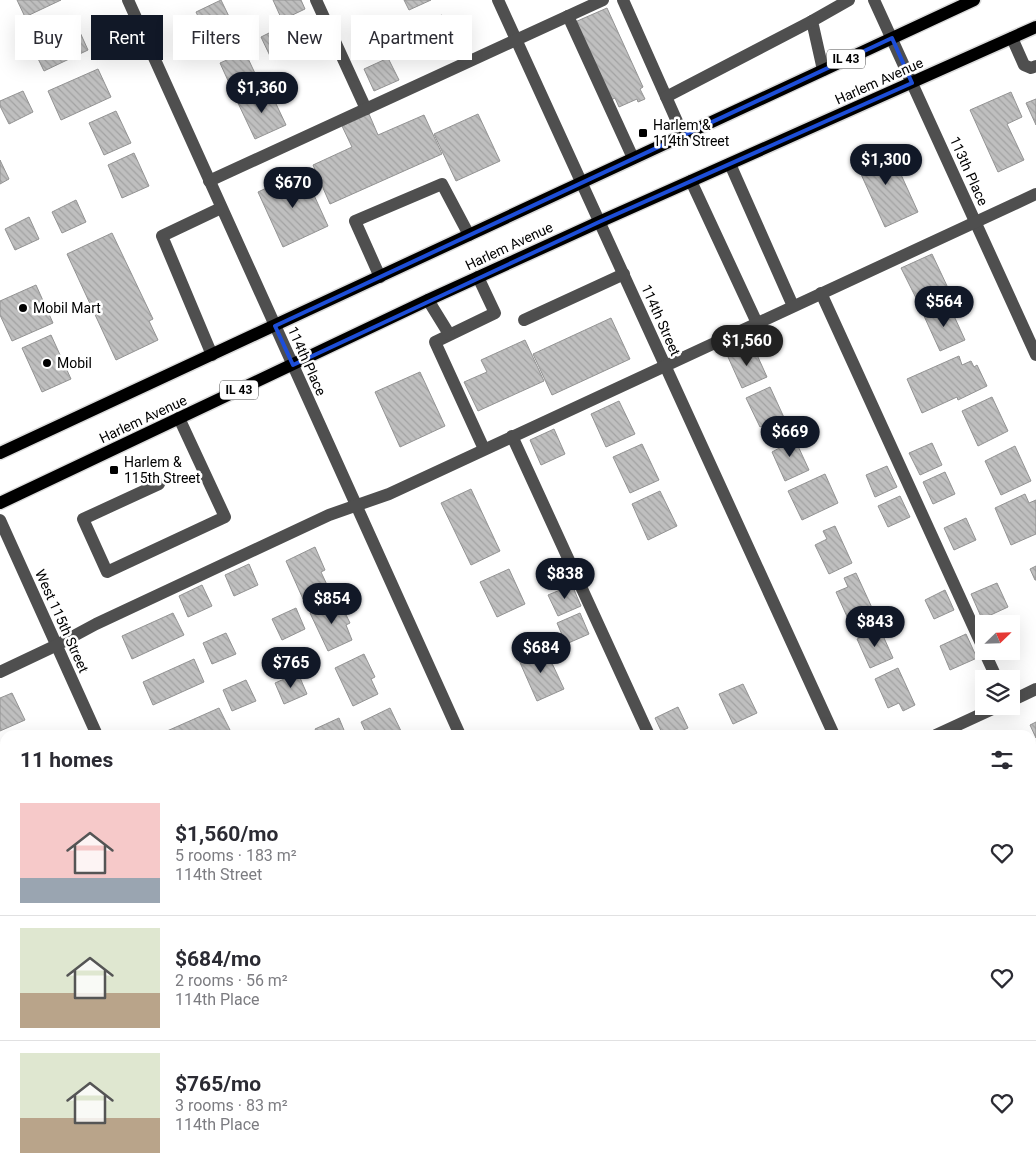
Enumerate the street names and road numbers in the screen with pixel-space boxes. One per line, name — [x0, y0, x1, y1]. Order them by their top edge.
road number: IL 43 — [827, 50, 865, 68]
street label: Harlem Avenue — [832, 54, 926, 108]
street label: 113th Place — [947, 134, 991, 208]
street label: Harlem Avenue — [463, 219, 555, 273]
street label: 114th Street — [638, 282, 684, 358]
street label: 114th Place — [285, 324, 329, 398]
road number: IL 43 — [220, 380, 258, 400]
street label: Harlem Avenue — [97, 392, 189, 446]
street label: West 115th Street — [32, 567, 92, 675]

